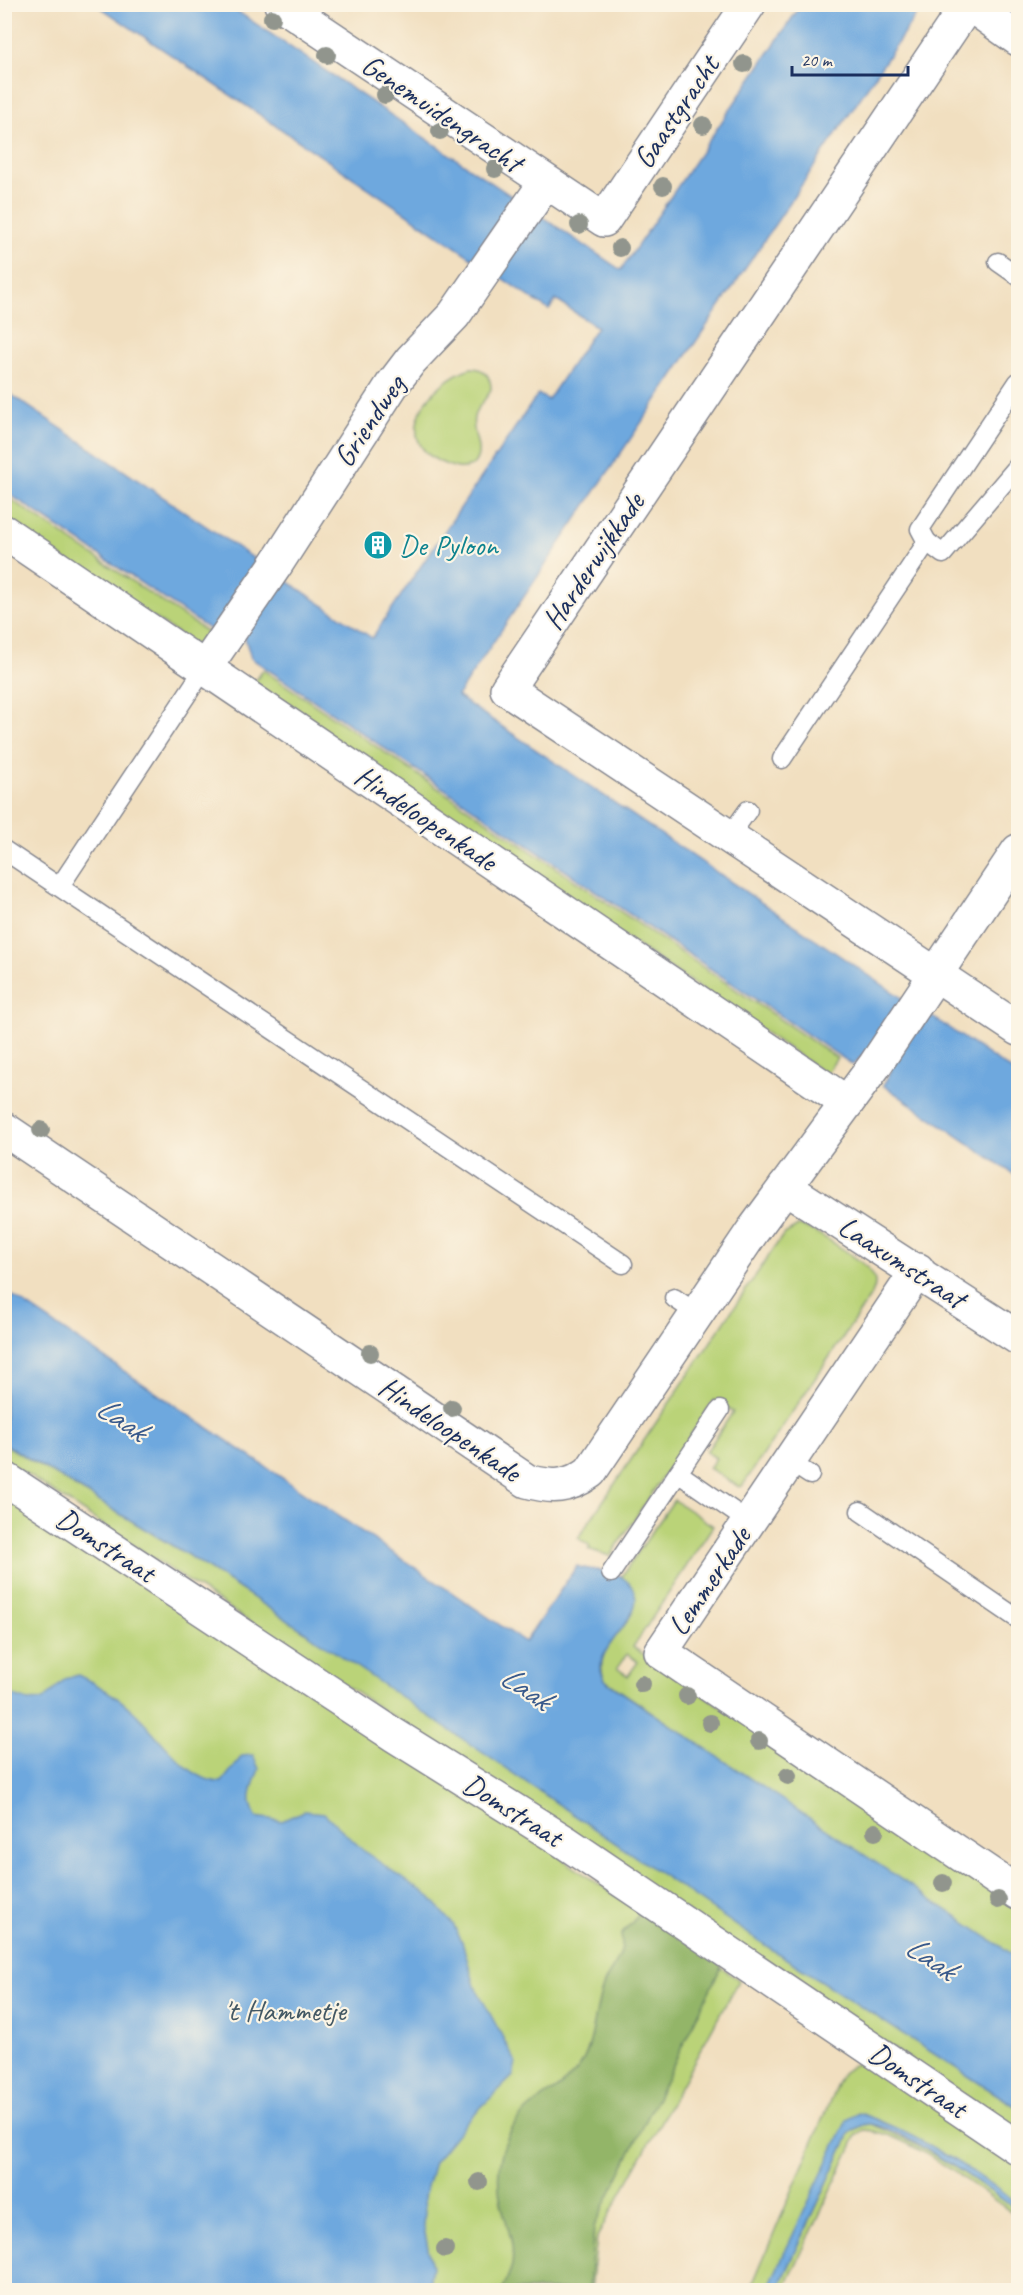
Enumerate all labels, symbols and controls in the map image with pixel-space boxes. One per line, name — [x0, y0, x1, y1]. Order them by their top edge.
scale bar — [792, 39, 908, 77]
street label: Genemuidengracht — [354, 45, 533, 183]
street label: Gaastgracht — [625, 46, 729, 176]
text: 20 m — [801, 49, 834, 71]
street label: Griendweg — [325, 366, 415, 474]
street label: Harderwijkkade — [533, 483, 654, 637]
place label: De Pyloon — [399, 526, 499, 564]
building icon: De Pyloon — [362, 529, 394, 561]
street label: Hindeloopenkade — [348, 757, 506, 881]
street label: Laaxumstraat — [831, 1207, 976, 1319]
street label: Hindeloopenkade — [372, 1368, 530, 1492]
water label: Laak — [89, 1387, 159, 1453]
street label: Domstraat — [49, 1499, 165, 1593]
street label: Lemmerkade — [659, 1518, 760, 1643]
water label: Laak — [493, 1656, 563, 1722]
street label: Domstraat — [456, 1765, 572, 1857]
water label: Laak — [898, 1926, 968, 1992]
park label: 't Hammetje — [224, 1991, 348, 2029]
street label: Domstraat — [862, 2033, 977, 2128]

